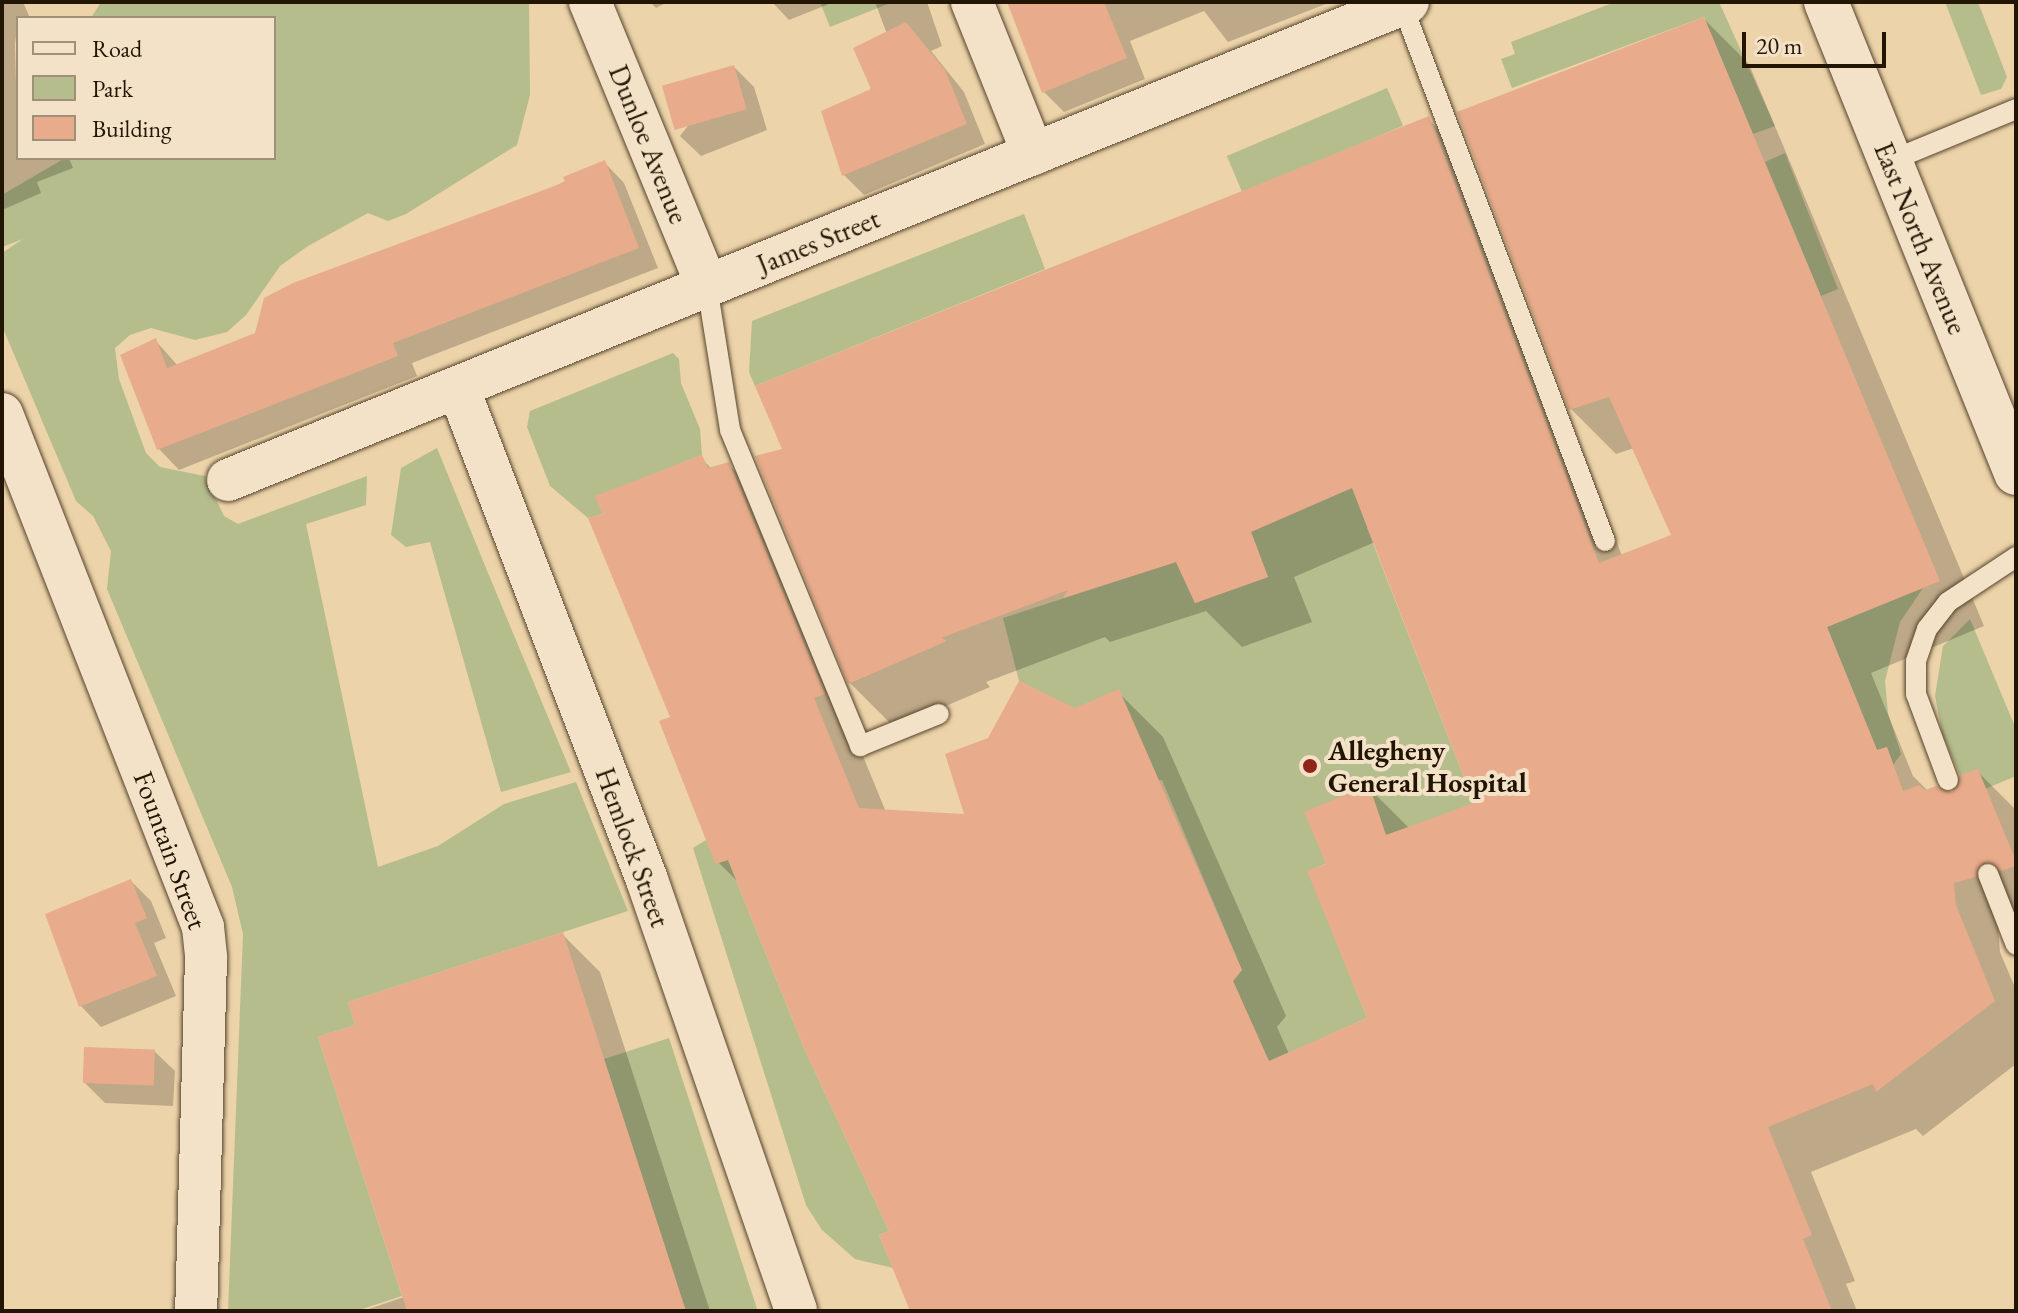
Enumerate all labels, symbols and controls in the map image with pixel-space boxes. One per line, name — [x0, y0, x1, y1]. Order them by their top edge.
legend — [16, 16, 276, 160]
scale bar — [1746, 16, 1890, 66]
text: 20 m — [1756, 30, 1803, 61]
text: Road — [92, 33, 142, 64]
street label: Dunloe Avenue — [602, 60, 696, 228]
text: Park — [92, 73, 133, 104]
text: Building — [92, 113, 172, 144]
street label: East North Avenue — [1867, 137, 1975, 339]
street label: James Street — [752, 201, 884, 281]
place label: Allegheny General Hospital — [1328, 733, 1527, 799]
marker: Allegheny General Hospital — [1299, 755, 1321, 777]
street label: Hemlock Street — [589, 763, 677, 931]
street label: Fountain Street — [127, 766, 215, 934]

